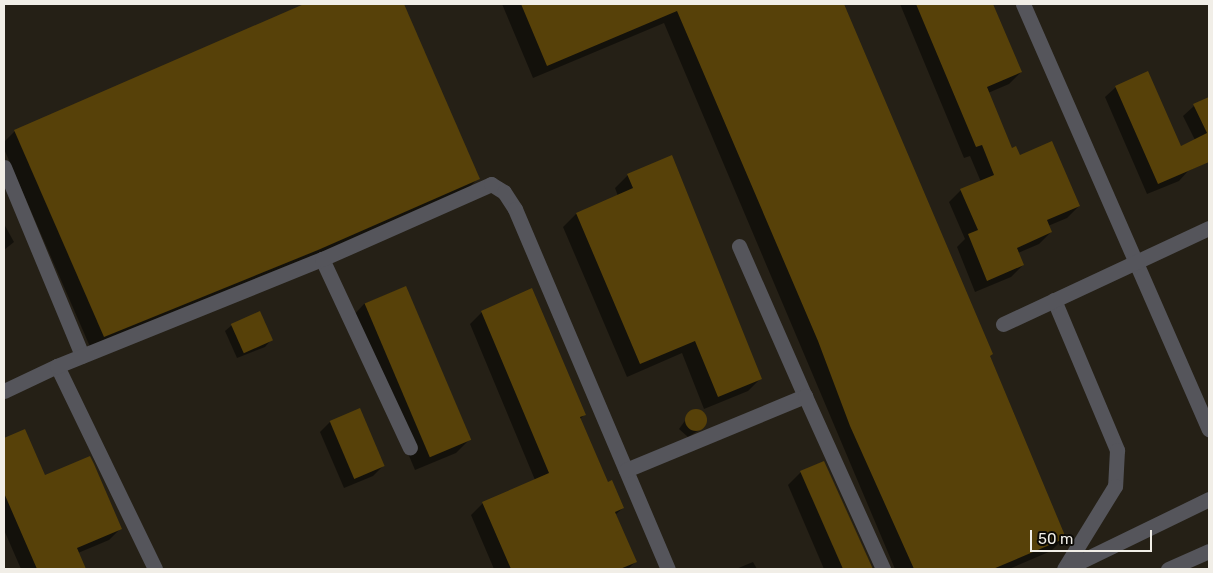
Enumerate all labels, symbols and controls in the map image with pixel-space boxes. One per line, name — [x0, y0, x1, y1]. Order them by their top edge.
scale bar — [1033, 520, 1156, 552]
text: 50 m — [1038, 530, 1073, 548]

